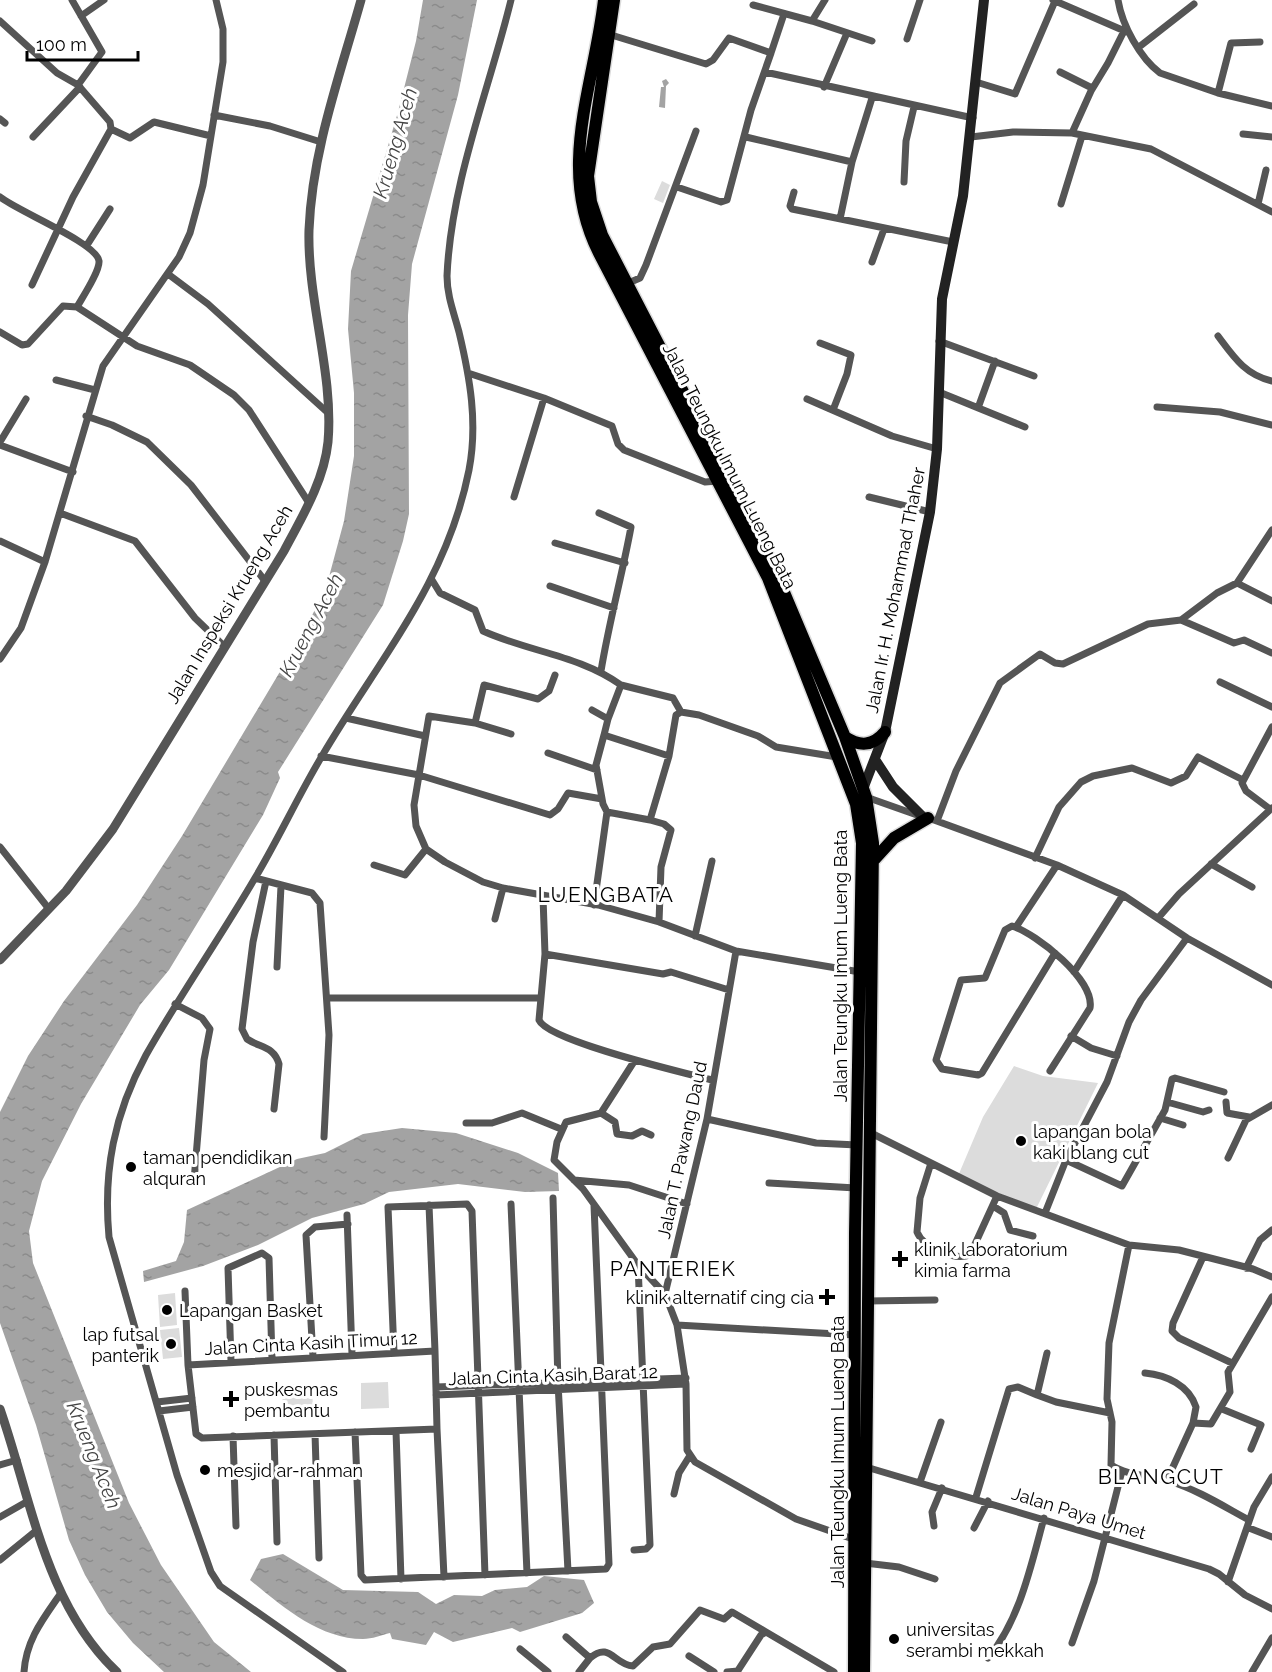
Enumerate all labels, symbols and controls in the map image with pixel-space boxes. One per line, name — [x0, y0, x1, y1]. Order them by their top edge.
scale bar — [27, 24, 138, 62]
text: 100 m — [36, 34, 87, 55]
water label: Krueng Aceh — [368, 85, 422, 201]
street label: Jalan Teungku Imum Lueng Bata — [659, 340, 801, 592]
street label: Jalan Ir. H. Mohammad Thaher — [861, 465, 929, 715]
street label: Jalan Inspeksi Krueng Aceh — [161, 501, 297, 707]
water label: Krueng Aceh — [274, 569, 348, 681]
street label: Jalan Teungku Imum Lueng Bata — [830, 830, 851, 1102]
district label: LUENGBATA — [537, 882, 675, 907]
street label: Jalan T. Pawang Daud — [653, 1059, 711, 1241]
place label: lapangan bola kaki blang cut — [1033, 1121, 1152, 1163]
marker: lapangan bola kaki blang cut — [1014, 1134, 1028, 1148]
place label: taman pendidikan alquran — [143, 1147, 293, 1189]
marker: taman pendidikan alquran — [124, 1160, 138, 1174]
place label: klinik laboratorium kimia farma — [914, 1239, 1068, 1281]
marker: klinik laboratorium kimia farma — [891, 1250, 909, 1268]
district label: PANTERIEK — [610, 1256, 736, 1281]
place label: klinik alternatif cing cia — [626, 1287, 814, 1308]
marker: klinik alternatif cing cia — [818, 1288, 836, 1306]
place label: Lapangan Basket — [179, 1300, 323, 1321]
marker: Lapangan Basket — [160, 1303, 174, 1317]
street label: Jalan Teungku Imum Lueng Bata — [827, 1316, 848, 1588]
place label: lap futsal panterik — [83, 1324, 159, 1366]
street label: Jalan Cinta Kasih Timur 12 — [204, 1327, 418, 1359]
marker: lap futsal panterik — [164, 1337, 178, 1351]
street label: Jalan Cinta Kasih Barat 12 — [448, 1361, 658, 1389]
place label: puskesmas pembantu — [244, 1379, 338, 1421]
marker: puskesmas pembantu — [222, 1390, 240, 1408]
water label: Krueng Aceh — [62, 1398, 126, 1512]
place label: mesjid ar-rahman — [217, 1460, 363, 1481]
marker: mesjid ar-rahman — [198, 1463, 212, 1477]
district label: BLANGCUT — [1098, 1464, 1224, 1489]
street label: Jalan Paya Umet — [1009, 1483, 1149, 1543]
place label: universitas serambi mekkah — [906, 1619, 1044, 1661]
marker: universitas serambi mekkah — [887, 1632, 901, 1646]

